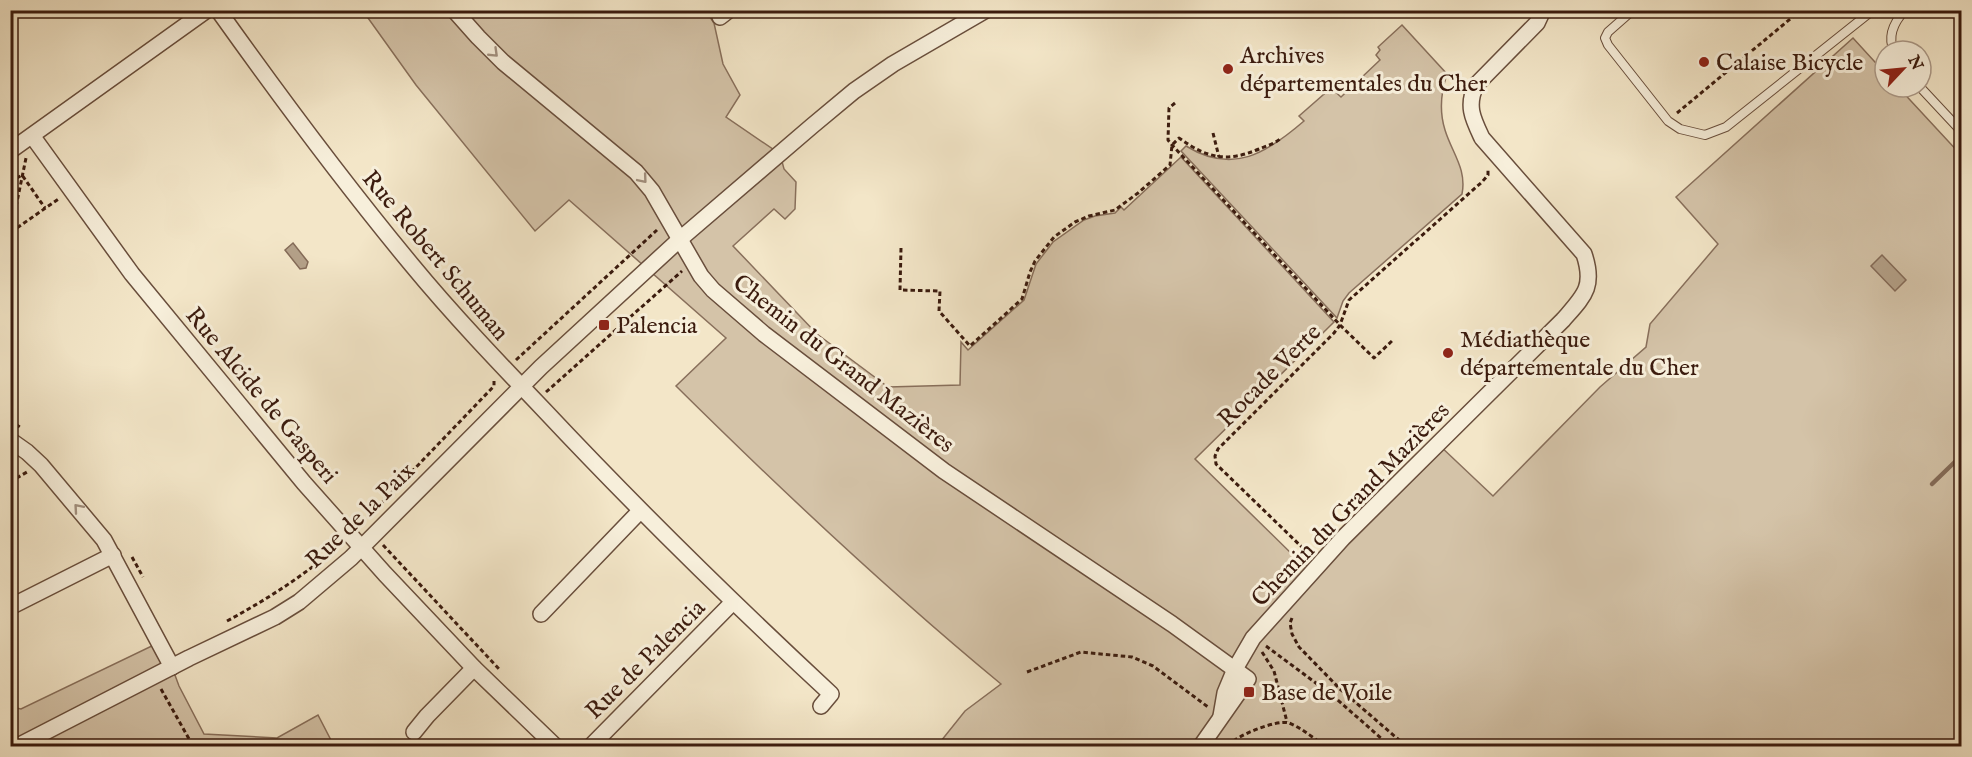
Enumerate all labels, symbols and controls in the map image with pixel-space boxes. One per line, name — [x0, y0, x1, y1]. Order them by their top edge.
north arrow — [1873, 39, 1933, 99]
place label: Archives départementales du Cher — [1239, 41, 1488, 100]
one-way arrow — [488, 46, 498, 57]
place label: Calaise Bicycle — [1716, 48, 1863, 79]
text: N — [1902, 52, 1927, 74]
marker: Calaise Bicycle — [1697, 55, 1711, 69]
marker: Archives départementales du Cher — [1221, 62, 1235, 76]
street label: Rue Robert Schuman — [354, 164, 515, 348]
one-way arrow — [635, 172, 646, 183]
street label: Chemin du Grand Mazières — [726, 268, 960, 460]
street label: Rue Alcide de Gasperi — [178, 301, 344, 491]
place label: Palencia — [616, 311, 698, 342]
marker: Palencia — [597, 318, 611, 332]
street label: Rocade Verte — [1212, 318, 1329, 435]
place label: Médiathèque départementale du Cher — [1460, 325, 1699, 384]
marker: Médiathèque départementale du Cher — [1441, 346, 1455, 360]
street label: Chemin du Grand Mazières — [1245, 396, 1457, 614]
street label: Rue de la Paix — [300, 456, 422, 576]
one-way arrow — [74, 504, 85, 515]
street label: Rue de Palencia — [579, 593, 713, 727]
place label: Base de Voile — [1261, 678, 1392, 709]
marker: Base de Voile — [1242, 685, 1256, 699]

